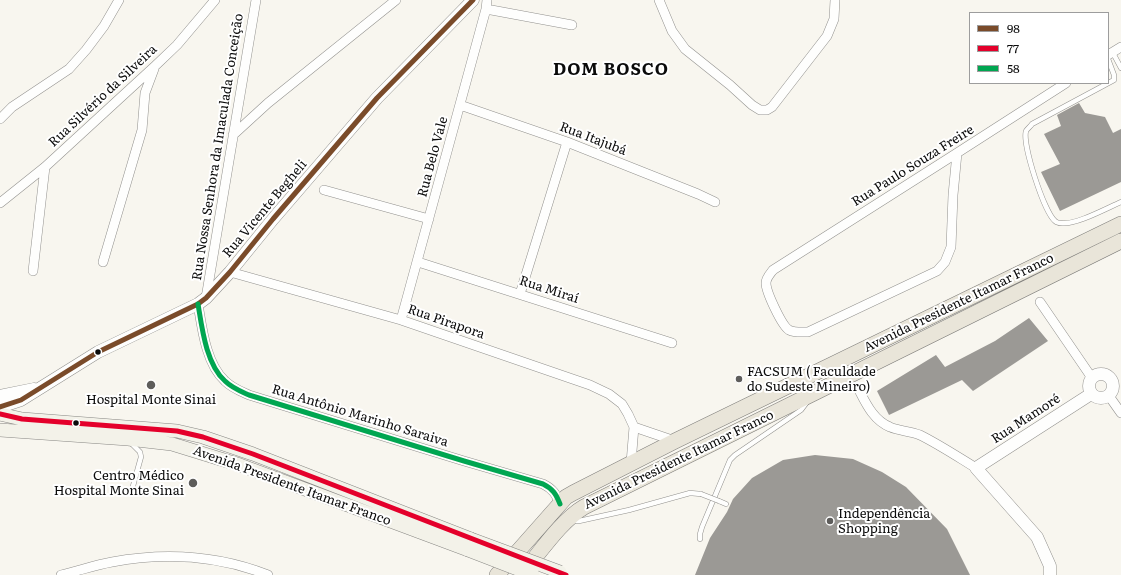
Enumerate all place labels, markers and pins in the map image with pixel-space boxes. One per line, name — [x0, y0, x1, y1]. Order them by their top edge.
unlabelled marker — [93, 347, 103, 357]
place label: FACSUM ( Faculdade do Sudeste Mineiro) — [747, 364, 876, 395]
marker: FACSUM ( Faculdade do Sudeste Mineiro) — [734, 374, 744, 384]
marker: Hospital Monte Sinai — [145, 379, 157, 391]
place label: Hospital Monte Sinai — [86, 392, 216, 408]
unlabelled marker — [71, 418, 81, 428]
place label: Centro Médico Hospital Monte Sinai — [54, 468, 184, 499]
marker: Centro Médico Hospital Monte Sinai — [187, 477, 199, 489]
place label: Independência Shopping — [838, 506, 930, 537]
marker: Independência Shopping — [825, 516, 835, 526]

